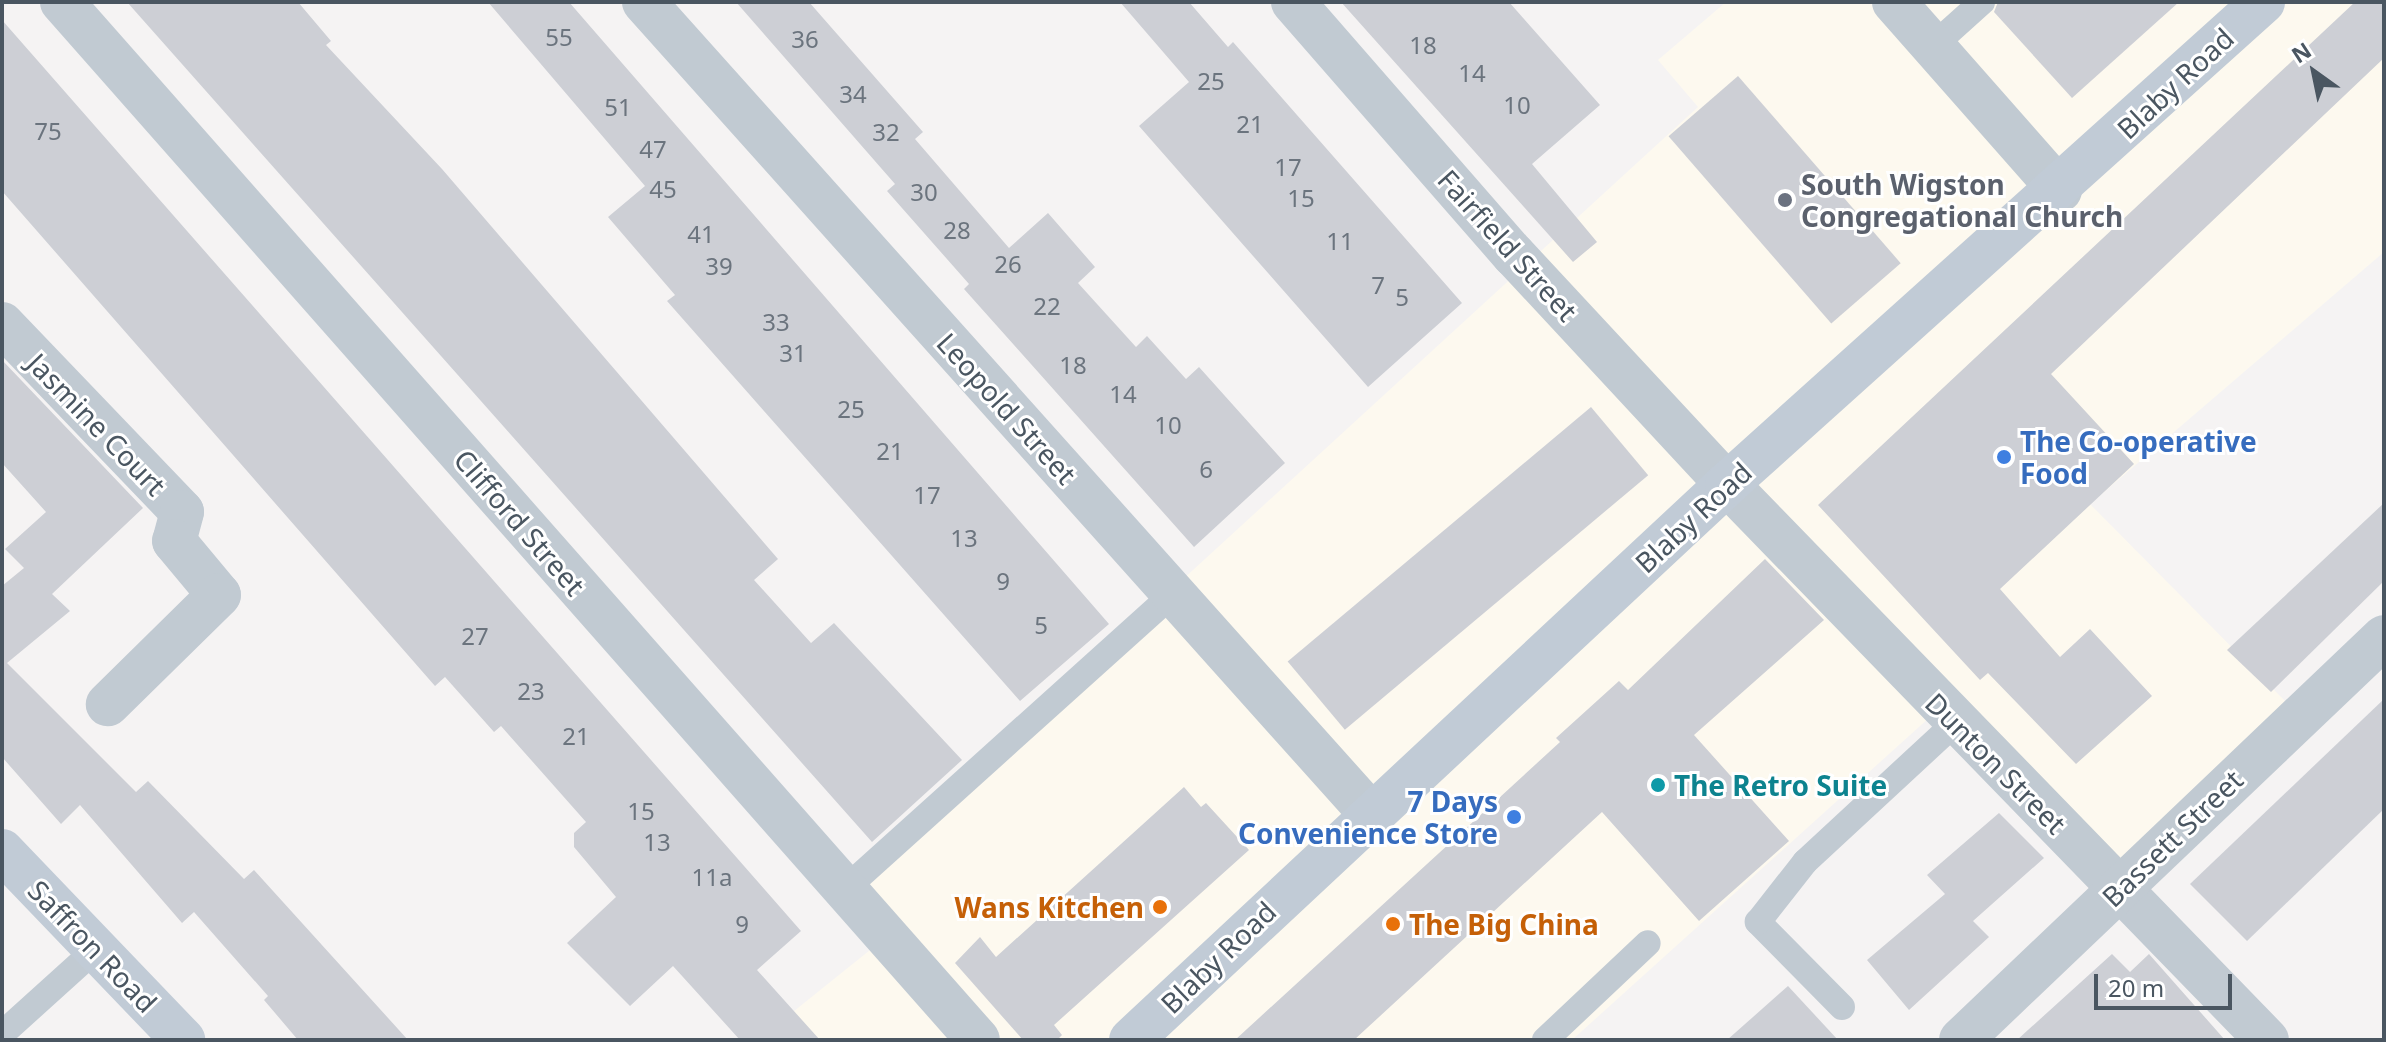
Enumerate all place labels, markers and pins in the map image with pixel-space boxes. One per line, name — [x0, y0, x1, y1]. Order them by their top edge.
place label: South Wigston Congregational Church — [1801, 167, 2123, 233]
marker: South Wigston Congregational Church — [1776, 191, 1794, 209]
place label: The Co-operative Food — [2020, 424, 2257, 490]
marker: The Co-operative Food — [1995, 448, 2013, 466]
place label: The Retro Suite — [1674, 768, 1887, 802]
marker: The Retro Suite — [1649, 776, 1667, 794]
place label: 7 Days Convenience Store — [1238, 784, 1498, 850]
marker: 7 Days Convenience Store — [1505, 808, 1523, 826]
place label: Wans Kitchen — [954, 890, 1144, 924]
marker: Wans Kitchen — [1151, 898, 1169, 916]
place label: The Big China — [1409, 907, 1599, 941]
marker: The Big China — [1384, 915, 1402, 933]

